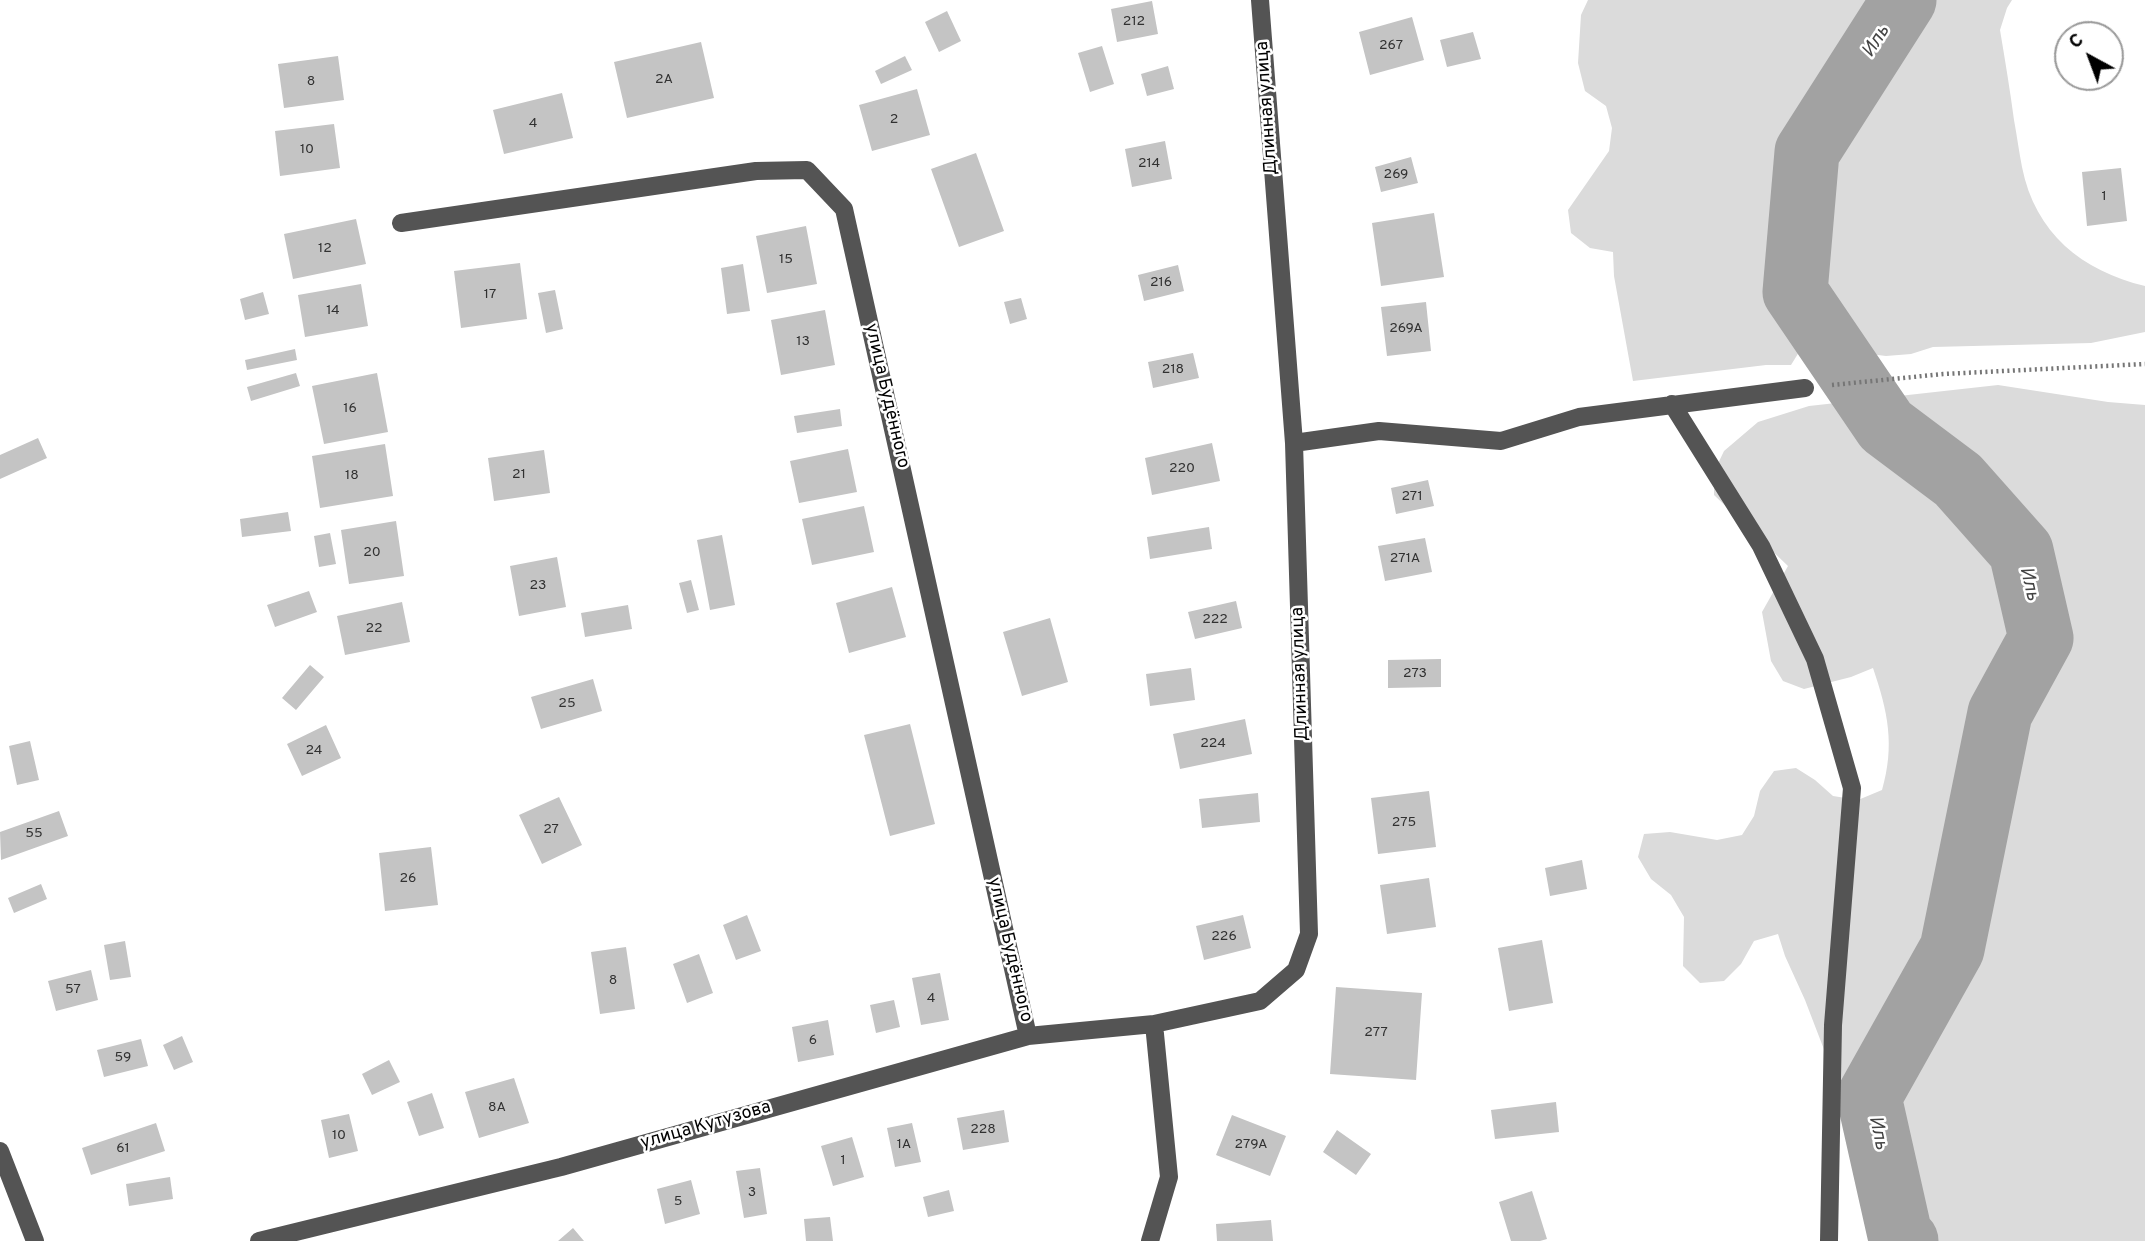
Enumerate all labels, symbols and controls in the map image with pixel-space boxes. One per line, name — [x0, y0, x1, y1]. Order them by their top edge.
house number: 212 — [1123, 14, 1145, 30]
north arrow — [2054, 21, 2124, 91]
water label: Иль — [1858, 22, 1896, 62]
text: С — [2064, 29, 2089, 55]
house number: 267 — [1379, 38, 1403, 54]
street label: Длинная улица — [1253, 40, 1283, 176]
house number: 2А — [655, 72, 673, 88]
house number: 8 — [307, 74, 315, 90]
house number: 2 — [890, 112, 898, 128]
house number: 4 — [529, 116, 537, 132]
house number: 10 — [300, 142, 314, 158]
house number: 214 — [1138, 156, 1160, 172]
house number: 269 — [1384, 167, 1408, 183]
house number: 1 — [2101, 189, 2107, 205]
house number: 12 — [318, 241, 332, 257]
house number: 15 — [779, 252, 793, 268]
house number: 216 — [1150, 275, 1172, 291]
house number: 17 — [484, 287, 496, 303]
house number: 14 — [326, 303, 340, 319]
house number: 269А — [1389, 321, 1423, 337]
street label: улица Будённого — [859, 322, 913, 470]
house number: 13 — [796, 334, 810, 350]
house number: 218 — [1162, 362, 1184, 378]
house number: 16 — [343, 401, 357, 417]
house number: 220 — [1169, 461, 1195, 477]
house number: 21 — [512, 467, 526, 483]
house number: 18 — [345, 468, 359, 484]
house number: 271 — [1401, 489, 1423, 505]
house number: 20 — [363, 545, 381, 561]
house number: 271А — [1390, 551, 1420, 567]
water label: Иль — [2013, 565, 2043, 603]
house number: 23 — [530, 578, 546, 594]
street label: Длинная улица — [1288, 606, 1314, 742]
house number: 222 — [1202, 612, 1228, 628]
house number: 22 — [365, 621, 383, 637]
house number: 273 — [1403, 666, 1427, 682]
house number: 25 — [558, 696, 576, 712]
house number: 224 — [1200, 736, 1226, 752]
house number: 24 — [305, 743, 323, 759]
house number: 275 — [1392, 815, 1416, 831]
house number: 27 — [543, 822, 559, 838]
house number: 55 — [25, 826, 43, 842]
house number: 26 — [400, 871, 416, 887]
street label: улица Будённого — [982, 876, 1036, 1024]
house number: 226 — [1211, 929, 1237, 945]
house number: 8 — [609, 973, 617, 989]
house number: 57 — [65, 982, 81, 998]
house number: 4 — [927, 991, 935, 1007]
house number: 277 — [1364, 1025, 1388, 1041]
house number: 6 — [809, 1033, 817, 1049]
house number: 59 — [115, 1050, 131, 1066]
street label: улица Кутузова — [638, 1097, 774, 1155]
house number: 8А — [488, 1100, 506, 1116]
water label: Иль — [1862, 1114, 1892, 1152]
house number: 228 — [970, 1122, 996, 1138]
house number: 10 — [332, 1128, 346, 1144]
house number: 1А — [897, 1137, 911, 1153]
house number: 279А — [1234, 1137, 1268, 1153]
house number: 61 — [116, 1141, 130, 1157]
house number: 1 — [840, 1153, 846, 1169]
house number: 3 — [748, 1185, 756, 1201]
house number: 5 — [674, 1194, 682, 1210]

